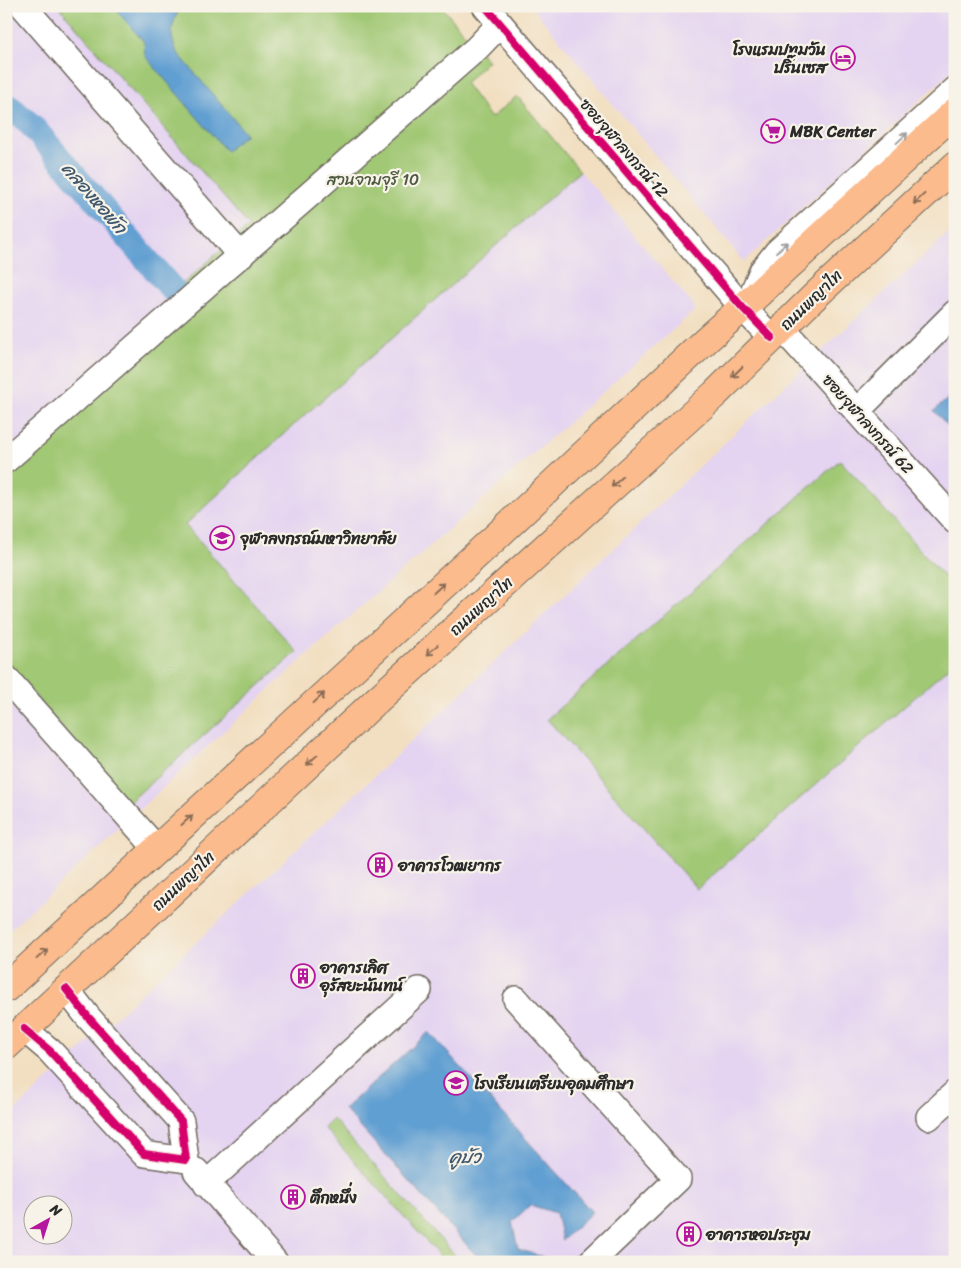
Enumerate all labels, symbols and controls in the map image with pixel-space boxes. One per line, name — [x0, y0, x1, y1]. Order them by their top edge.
place label: โรงแรมปทุมวัน ปริ๊นเซส — [732, 35, 829, 82]
hotel icon: โรงแรมปทุมวัน ปริ๊นเซส — [830, 45, 856, 71]
street label: ซอยจุฬาลงกรณ์ 12 — [572, 91, 676, 205]
place label: MBK Center — [789, 117, 877, 146]
supermarket icon: MBK Center — [760, 118, 786, 144]
one-way arrow — [896, 132, 909, 144]
water label: คลองหอพัก — [53, 155, 136, 242]
park label: สวนจามจุรี 10 — [326, 165, 419, 194]
one-way arrow — [913, 193, 925, 205]
one-way arrow — [776, 241, 788, 253]
street label: ถนนพญาไท — [773, 262, 849, 338]
one-way arrow — [731, 366, 743, 378]
street label: ซอยจุฬาลงกรณ์ 62 — [815, 367, 921, 481]
one-way arrow — [611, 476, 624, 488]
place label: จุฬาลงกรณ์มหาวิทยาลัย — [240, 524, 397, 553]
school or university icon: จุฬาลงกรณ์มหาวิทยาลัย — [209, 525, 235, 551]
street label: ถนนพญาไท — [442, 569, 520, 643]
one-way arrow — [432, 583, 445, 595]
one-way arrow — [425, 644, 438, 656]
one-way arrow — [313, 692, 325, 704]
one-way arrow — [306, 754, 319, 766]
one-way arrow — [180, 814, 193, 826]
street label: ถนนพญาไท — [144, 844, 222, 918]
place label: อาคารโวฒยากร — [397, 851, 502, 880]
building icon: อาคารโวฒยากร — [367, 852, 393, 878]
one-way arrow — [35, 949, 48, 961]
place label: อาคารเลิศ อุรัสยะนันทน์ — [319, 953, 406, 1000]
building icon: อาคารเลิศ อุรัสยะนันทน์ — [290, 963, 316, 989]
place label: โรงเรียนเตรียมอุดมศึกษา — [474, 1069, 634, 1098]
school or university icon: โรงเรียนเตรียมอุดมศึกษา — [443, 1070, 469, 1096]
water label: คูบัว — [449, 1141, 483, 1173]
place label: ตึกหนึ่ง — [309, 1181, 357, 1212]
building icon: ตึกหนึ่ง — [280, 1184, 306, 1210]
north arrow — [22, 1196, 72, 1246]
text: N — [43, 1197, 68, 1223]
place label: อาคารหอประชุม — [705, 1220, 811, 1249]
building icon: อาคารหอประชุม — [676, 1221, 702, 1247]

